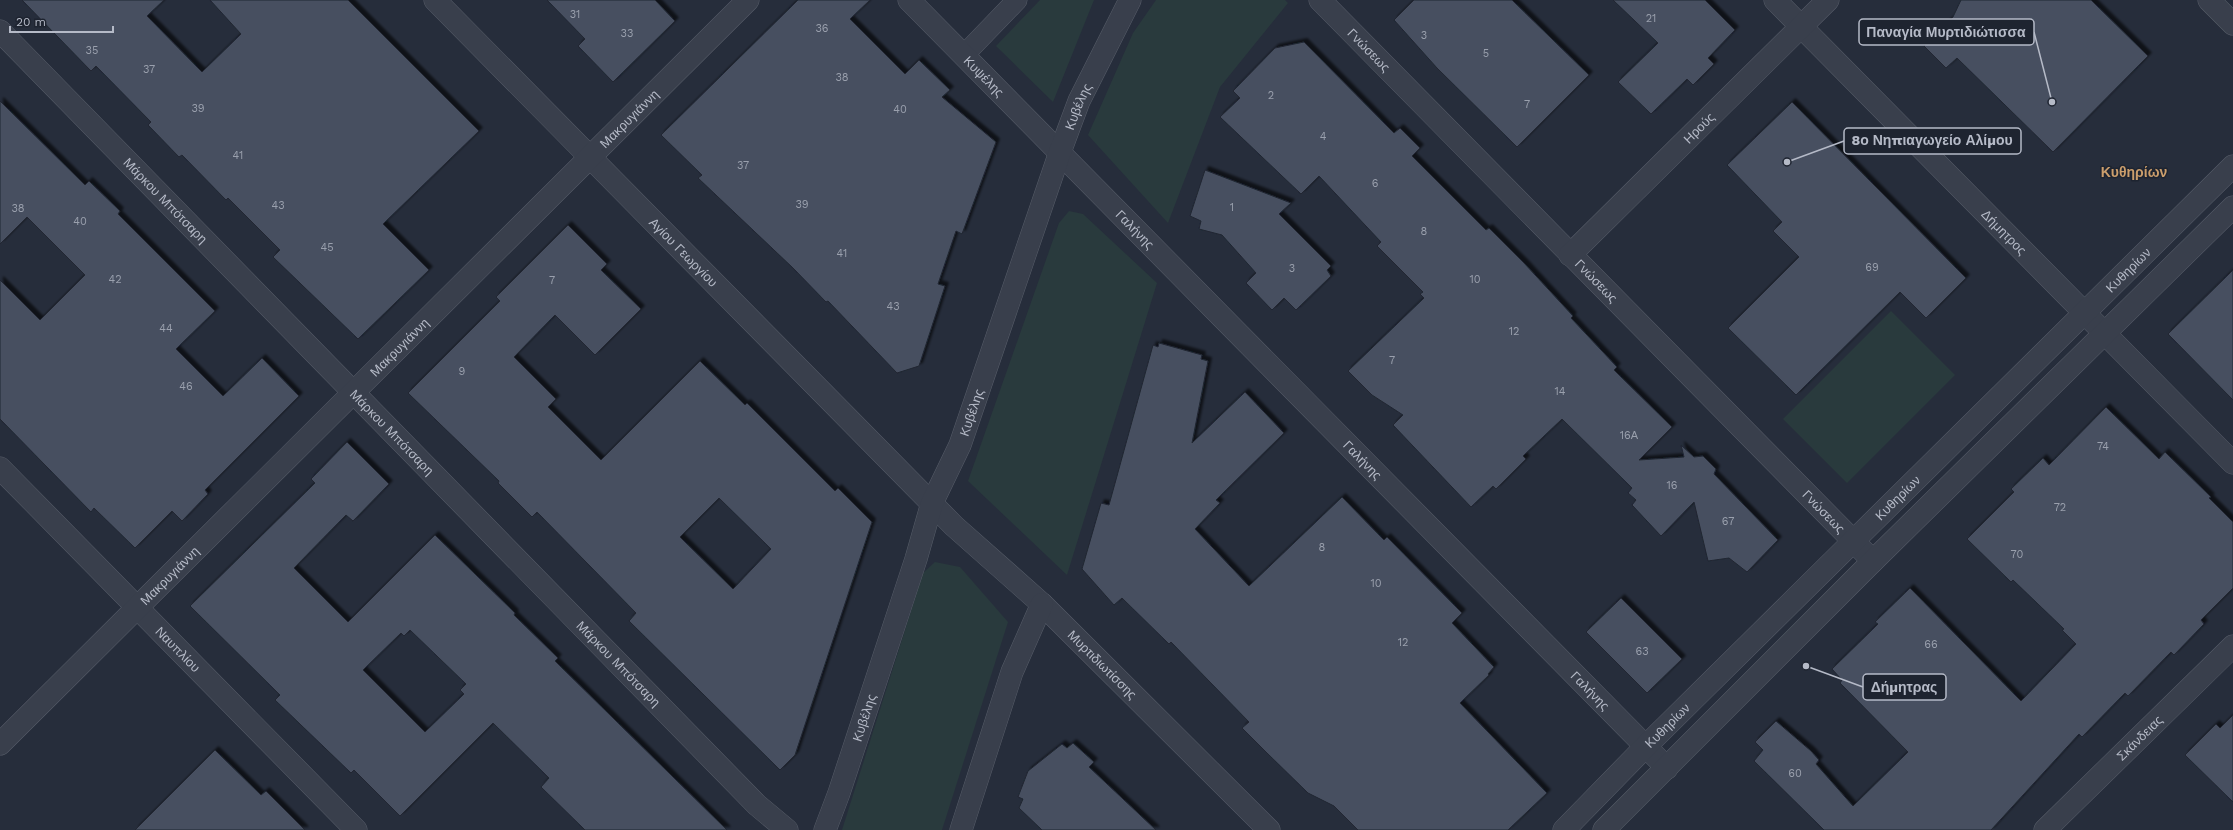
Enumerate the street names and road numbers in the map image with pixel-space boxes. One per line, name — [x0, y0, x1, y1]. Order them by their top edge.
street label: Γνώσεως — [1344, 26, 1393, 75]
street label: Κυψέλης — [961, 53, 1007, 100]
street label: Κυβέλης — [1062, 81, 1095, 132]
street label: Μακρυγιάννη — [597, 87, 662, 151]
street label: Ηρούς — [1681, 110, 1718, 147]
street label: Μάρκου Μπότσαρη — [120, 155, 210, 247]
street label: Δήμητρος — [1978, 206, 2029, 258]
street label: Γαλήνης — [1112, 207, 1157, 252]
street label: Αγίου Γεωργίου — [646, 215, 721, 290]
street label: Κυθηρίων — [2103, 245, 2154, 296]
street label: Γνώσεως — [1572, 256, 1621, 305]
street label: Μακρυγιάννη — [367, 315, 432, 380]
street label: Μάρκου Μπότσαρη — [347, 387, 437, 478]
street label: Κυβέλης — [957, 387, 987, 438]
street label: Γαλήνης — [1340, 438, 1385, 483]
street label: Κυθηρίων — [1872, 472, 1924, 523]
street label: Γνώσεως — [1799, 487, 1848, 536]
street label: Μακρυγιάννη — [137, 544, 202, 608]
street label: Μάρκου Μπότσαρη — [573, 618, 663, 710]
street label: Ναυπλίου — [152, 624, 203, 675]
street label: Μυρτιδιωτίσσης — [1065, 627, 1140, 702]
street label: Γαλήνης — [1568, 668, 1612, 713]
street label: Κυβέλης — [850, 692, 879, 743]
street label: Κυθηρίων — [1642, 700, 1693, 751]
street label: Σκάνδειας — [2114, 712, 2166, 764]

